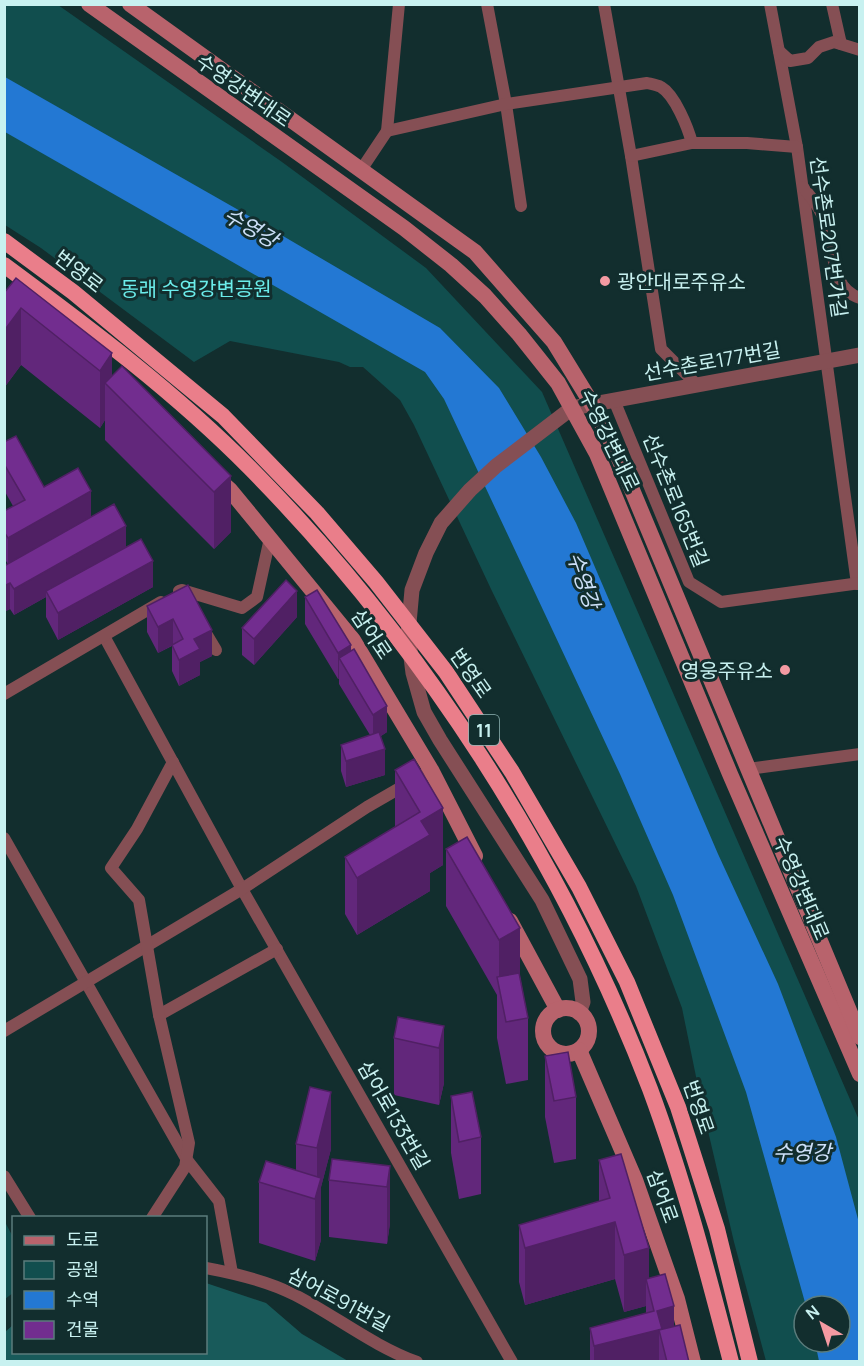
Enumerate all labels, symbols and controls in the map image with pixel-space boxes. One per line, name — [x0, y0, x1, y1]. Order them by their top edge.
street label: 수영강변대로 — [191, 47, 297, 133]
street label: 선수촌로207번가길 — [804, 155, 854, 319]
water label: 수영강 — [219, 200, 285, 255]
street label: 번영로 — [49, 243, 109, 299]
place label: 광안대로주유소 — [617, 268, 746, 295]
marker: 광안대로주유소 — [598, 274, 612, 288]
park label: 동래 수영강변공원 — [120, 275, 272, 302]
street label: 선수촌로177번길 — [641, 336, 783, 386]
street label: 수영강변대로 — [574, 384, 646, 496]
street label: 선수촌로165번길 — [637, 429, 715, 571]
water label: 수영강 — [561, 548, 608, 614]
street label: 삼어로 — [345, 604, 399, 664]
street label: 번영로 — [444, 643, 498, 703]
place label: 영웅주유소 — [681, 657, 773, 684]
marker: 영웅주유소 — [778, 663, 792, 677]
road number: 11 — [469, 715, 499, 745]
street label: 수영강변대로 — [768, 832, 836, 944]
street label: 삼어로133번길 — [352, 1055, 436, 1175]
street label: 번영로 — [677, 1077, 721, 1137]
water label: 수영강 — [773, 1138, 834, 1166]
street label: 삼어로 — [641, 1165, 685, 1227]
legend — [12, 1216, 207, 1354]
text: 도로 — [66, 1227, 99, 1251]
text: 공원 — [66, 1257, 99, 1281]
street label: 삼어로91번길 — [283, 1261, 395, 1337]
text: 수역 — [66, 1287, 99, 1311]
north arrow — [792, 1294, 852, 1354]
text: N — [801, 1300, 824, 1325]
text: 건물 — [66, 1317, 99, 1341]

